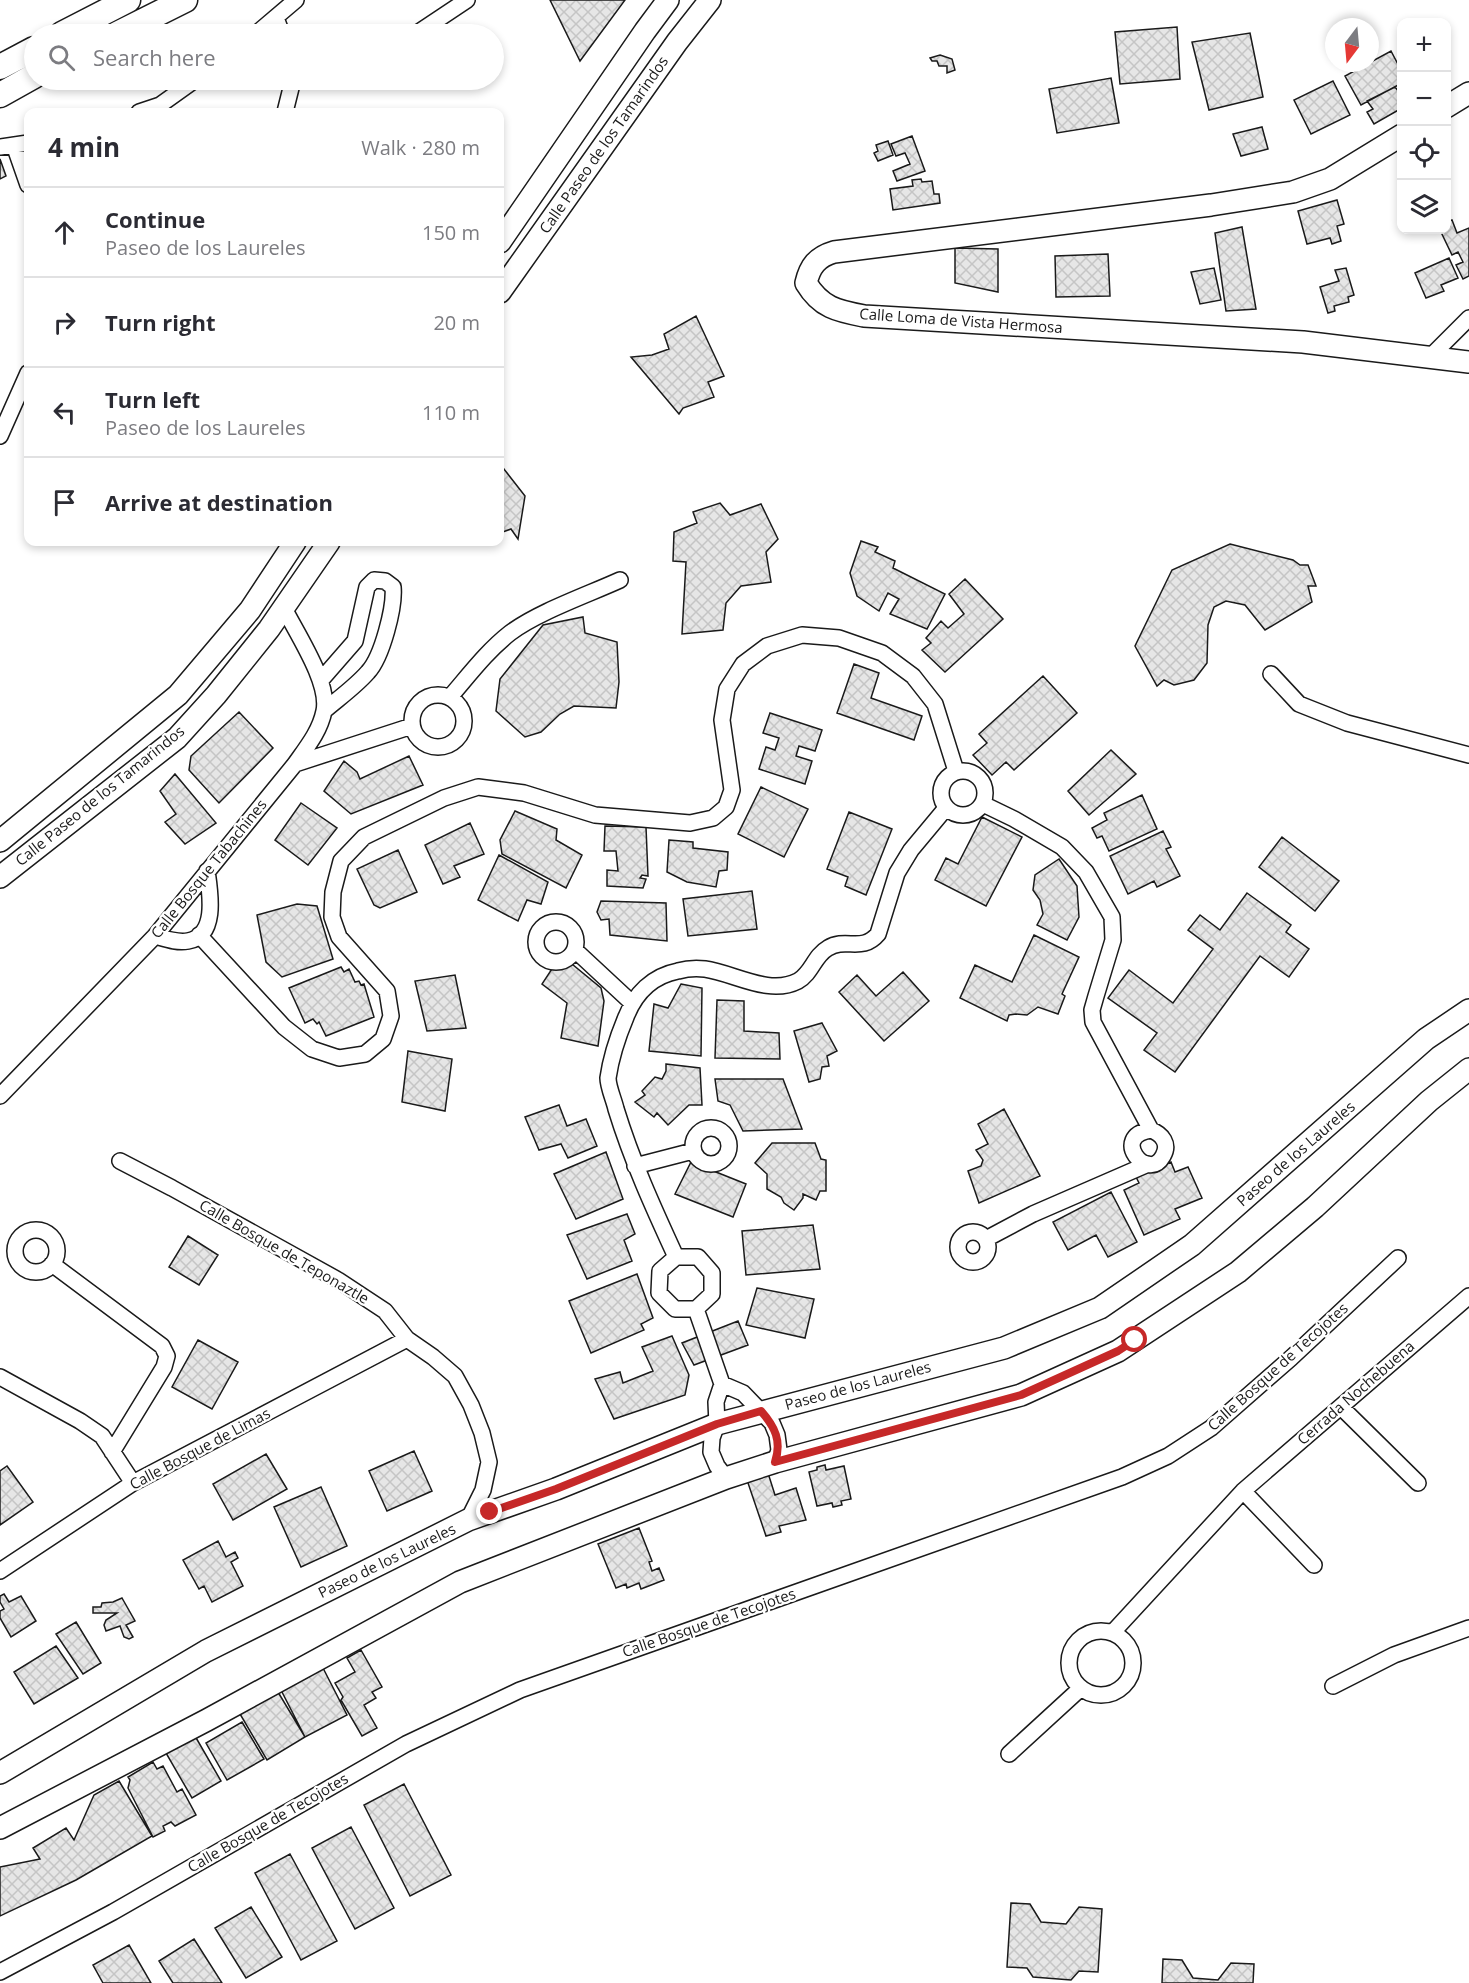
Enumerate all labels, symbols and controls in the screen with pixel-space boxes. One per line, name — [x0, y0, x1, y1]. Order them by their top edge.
north arrow — [1325, 18, 1379, 72]
map controls — [1397, 18, 1451, 234]
button: + — [1397, 18, 1451, 72]
search box — [24, 24, 504, 90]
icon: search — [45, 41, 78, 74]
text: Search here — [93, 42, 216, 72]
street label: Calle Paseo de los Tamarindos — [534, 52, 672, 237]
button: − — [1397, 72, 1451, 126]
button: locate — [1397, 126, 1451, 180]
text: 4 min — [48, 129, 120, 165]
text: Walk · 280 m — [361, 134, 480, 161]
button: layers — [1397, 180, 1451, 234]
text: Continue — [105, 204, 205, 234]
icon: ahead — [48, 216, 81, 249]
text: 150 m — [422, 219, 480, 246]
text: Paseo de los Laureles — [105, 234, 306, 261]
street label: Calle Loma de Vista Hermosa — [859, 303, 1063, 337]
icon: right — [48, 306, 81, 339]
text: Turn right — [105, 307, 216, 337]
text: 20 m — [433, 309, 480, 336]
text: Turn left — [105, 384, 200, 414]
icon: left — [48, 396, 81, 429]
text: 110 m — [422, 399, 480, 426]
text: Paseo de los Laureles — [105, 414, 306, 441]
icon: arrive — [48, 486, 81, 519]
text: Arrive at destination — [105, 487, 333, 517]
street label: Calle Paseo de los Tamarindos — [11, 721, 188, 870]
street label: Calle Bosque Tabachines — [146, 795, 271, 942]
street label: Paseo de los Laureles — [1232, 1096, 1359, 1210]
street label: Calle Bosque de Teponaztle — [196, 1194, 373, 1308]
street label: Calle Bosque de Tecojotes — [1203, 1298, 1352, 1435]
route start — [1121, 1326, 1147, 1352]
street label: Cerrada Nochebuena — [1292, 1336, 1418, 1449]
street label: Paseo de los Laureles — [782, 1356, 933, 1414]
street label: Calle Bosque de Limas — [126, 1403, 273, 1494]
route end — [476, 1498, 502, 1524]
street label: Paseo de los Laureles — [315, 1518, 459, 1602]
street label: Calle Bosque de Tecojotes — [619, 1583, 798, 1661]
street label: Calle Bosque de Tecojotes — [184, 1768, 351, 1876]

